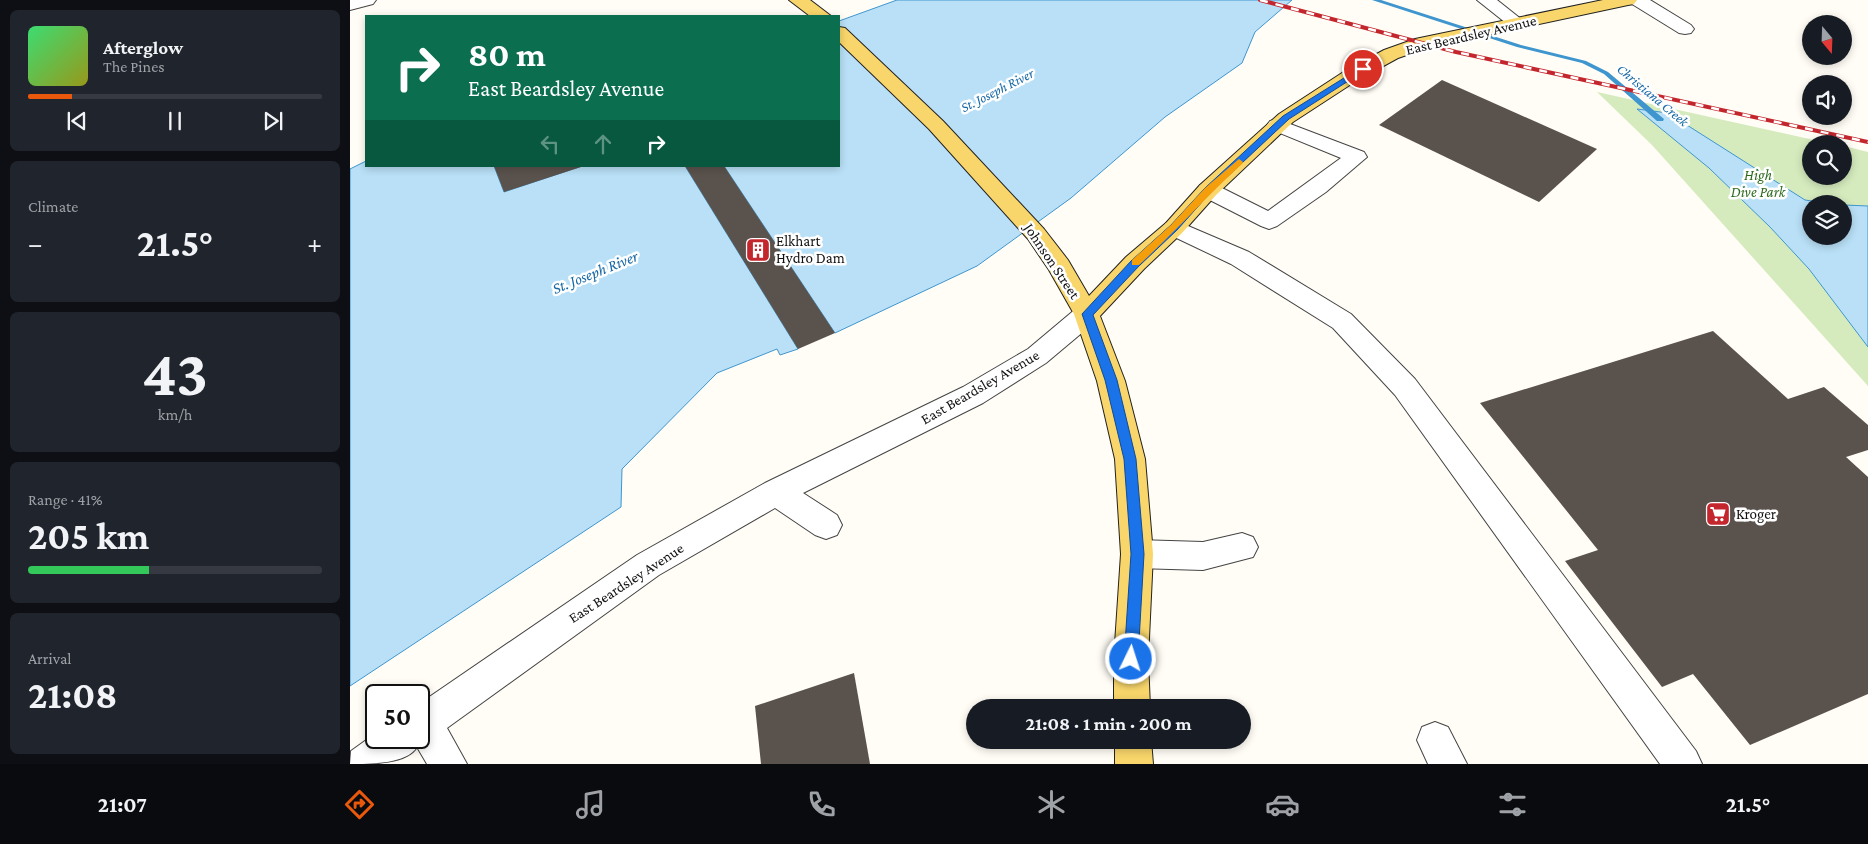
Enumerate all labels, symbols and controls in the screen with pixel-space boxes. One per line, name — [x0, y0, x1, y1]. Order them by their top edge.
street label: East Beardsley Avenue — [1404, 12, 1539, 59]
north arrow — [1802, 15, 1852, 65]
map controls — [1802, 15, 1852, 245]
icon: right — [385, 35, 450, 100]
text: 80 m — [468, 35, 546, 74]
text: Afterglow — [103, 37, 183, 58]
pin — [1342, 48, 1384, 90]
icon: arrive — [1349, 55, 1377, 83]
text: The Pines — [103, 58, 164, 75]
water label: Christiana Creek — [1614, 60, 1693, 130]
water label: St. Joseph River — [958, 64, 1037, 115]
button: sound — [1802, 75, 1852, 125]
text: East Beardsley Avenue — [468, 76, 664, 101]
icon: previous — [63, 107, 91, 135]
icon: pause — [161, 107, 189, 135]
icon: next — [259, 107, 287, 135]
icon: left — [536, 130, 564, 158]
icon: ahead — [589, 130, 617, 158]
icon: right — [642, 130, 670, 158]
button: search — [1802, 135, 1852, 185]
park label: High Dive Park — [1731, 167, 1787, 200]
button: layers — [1802, 195, 1852, 245]
text: Climate — [28, 198, 78, 215]
street label: Johnson Street — [1019, 219, 1084, 303]
text: 21.5° — [137, 222, 213, 264]
text: − — [28, 228, 43, 259]
text: + — [307, 228, 322, 259]
place label: Elkhart Hydro Dam — [776, 233, 845, 267]
building icon: Elkhart Hydro Dam — [745, 237, 771, 263]
water label: St. Joseph River — [550, 247, 641, 298]
text: 43 — [142, 337, 208, 409]
street label: East Beardsley Avenue — [918, 346, 1043, 428]
text: km/h — [158, 406, 192, 423]
text: Range · 41% — [28, 491, 103, 508]
supermarket icon: Kroger — [1705, 501, 1731, 527]
place label: Kroger — [1736, 506, 1777, 523]
text: 205 km — [28, 515, 149, 557]
street label: East Beardsley Avenue — [566, 540, 687, 627]
position arrow — [1104, 632, 1156, 684]
text: Arrival — [28, 650, 72, 667]
text: 21:08 — [28, 674, 117, 716]
speed limit sign: 50 — [365, 684, 430, 749]
text: 21:08 · 1 min · 200 m — [1025, 713, 1192, 734]
icon: directions — [342, 787, 377, 822]
icon: music — [573, 787, 608, 822]
icon: phone — [804, 787, 839, 822]
icon: climate — [1034, 787, 1069, 822]
icon: car — [1265, 787, 1300, 822]
icon: filters — [1495, 787, 1530, 822]
text: 21:07 — [98, 792, 147, 817]
text: 21.5° — [1726, 792, 1770, 817]

